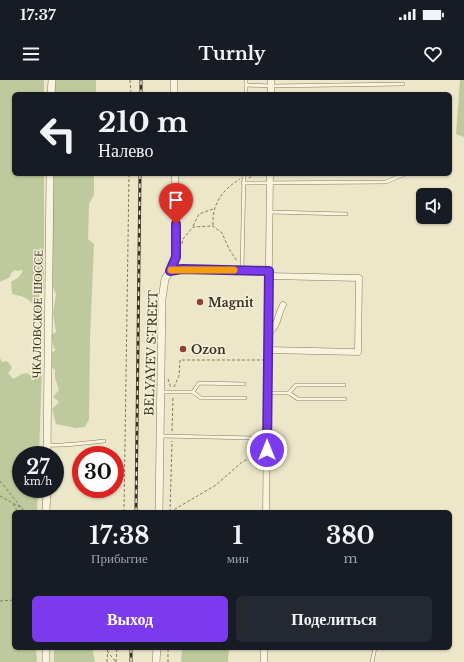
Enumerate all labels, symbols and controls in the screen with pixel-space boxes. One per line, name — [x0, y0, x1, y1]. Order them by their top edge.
text: 17:37 — [20, 5, 56, 24]
icon: menu — [20, 43, 42, 65]
text: Turnly — [199, 43, 265, 65]
icon: heart — [422, 43, 444, 65]
text: 210 m — [98, 105, 188, 140]
icon: left — [32, 108, 84, 160]
text: Налево — [98, 140, 154, 162]
pin — [159, 183, 193, 224]
map controls — [416, 188, 452, 224]
button: sound — [416, 188, 452, 224]
icon: arrive — [165, 189, 187, 211]
street label: ЧКАЛОВСКОЕ ШОССЕ — [28, 250, 46, 378]
street label: BELYAYEV STREET — [141, 290, 161, 416]
place label: Magnit — [208, 295, 254, 310]
marker: Magnit — [195, 297, 205, 307]
place label: Ozon — [191, 342, 226, 357]
marker: Ozon — [178, 344, 188, 354]
position arrow — [246, 429, 288, 471]
speed limit sign: 30 — [72, 446, 124, 498]
text: 27 — [26, 455, 50, 479]
text: km/h — [24, 475, 52, 488]
text: 17:38 — [89, 521, 149, 550]
text: 1 — [233, 521, 243, 550]
text: 380 — [326, 521, 375, 550]
text: Прибытие — [91, 550, 148, 567]
text: мин — [227, 550, 249, 567]
text: m — [343, 550, 357, 567]
button: Выход — [32, 596, 228, 642]
button: Поделиться — [236, 596, 432, 642]

